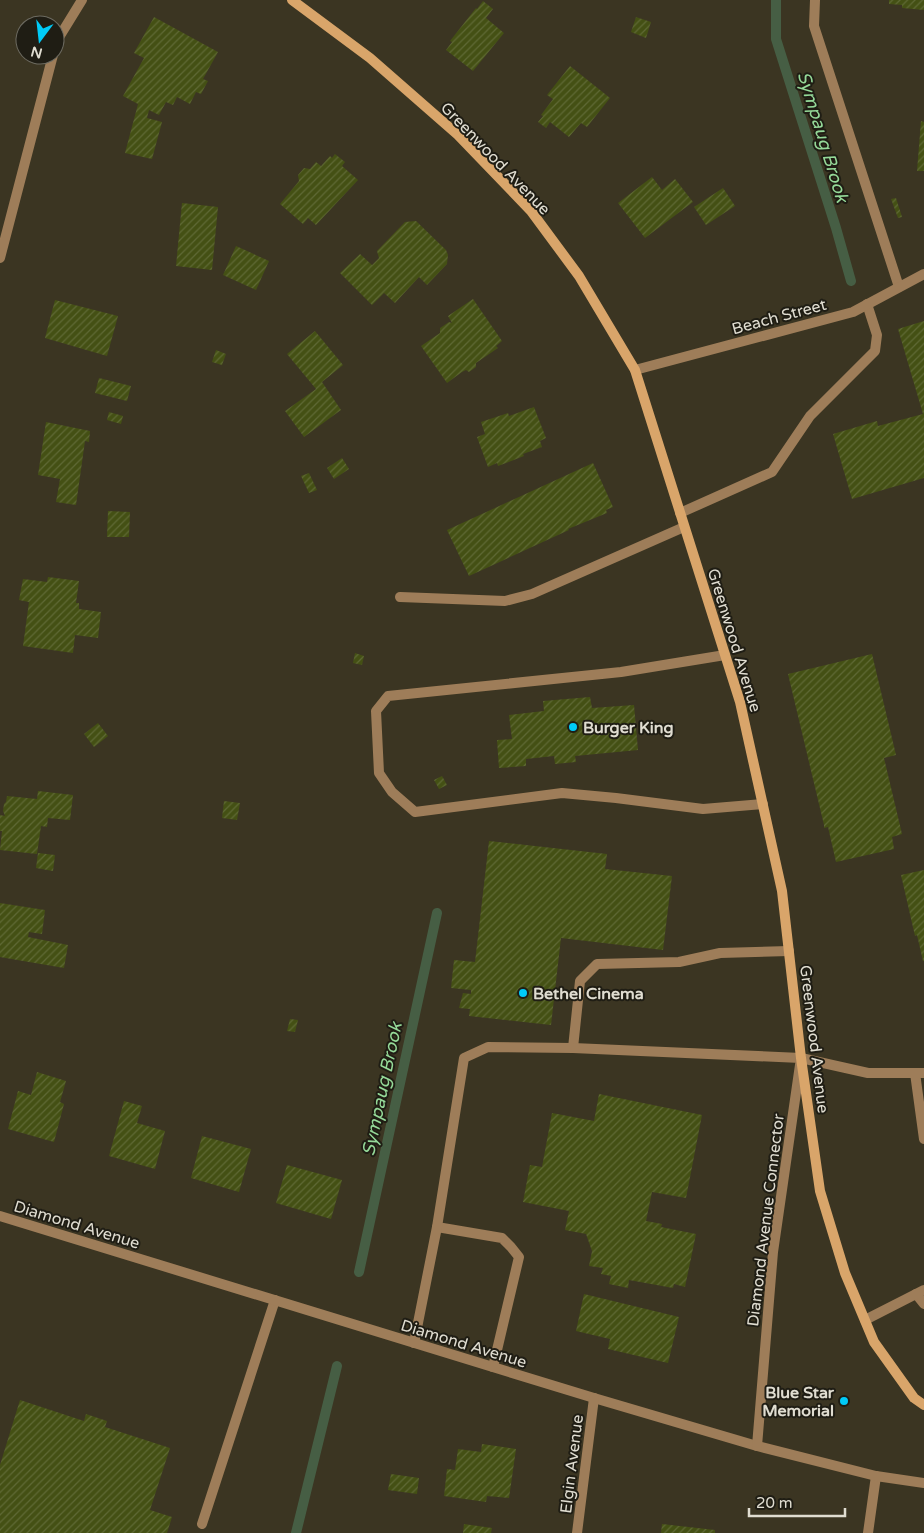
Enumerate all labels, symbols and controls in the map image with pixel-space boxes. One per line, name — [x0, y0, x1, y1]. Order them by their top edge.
north arrow — [15, 15, 65, 65]
text: N — [29, 42, 44, 62]
water label: Sympaug Brook — [793, 69, 854, 206]
street label: Greenwood Avenue — [436, 98, 554, 219]
street label: Beach Street — [730, 295, 829, 339]
street label: Greenwood Avenue — [703, 566, 765, 715]
place label: Burger King — [583, 718, 674, 738]
marker: Burger King — [567, 721, 579, 733]
street label: Greenwood Avenue — [795, 964, 833, 1114]
place label: Bethel Cinema — [533, 984, 644, 1004]
marker: Bethel Cinema — [517, 987, 529, 999]
water label: Sympaug Brook — [357, 1019, 407, 1158]
street label: Diamond Avenue Connector — [743, 1112, 789, 1328]
street label: Diamond Avenue — [11, 1196, 142, 1254]
street label: Diamond Avenue — [398, 1315, 529, 1373]
place label: Blue Star Memorial — [762, 1383, 835, 1421]
marker: Blue Star Memorial — [838, 1395, 850, 1407]
street label: Elgin Avenue — [556, 1414, 588, 1515]
scale bar — [749, 1486, 845, 1518]
text: 20 m — [756, 1494, 793, 1512]

